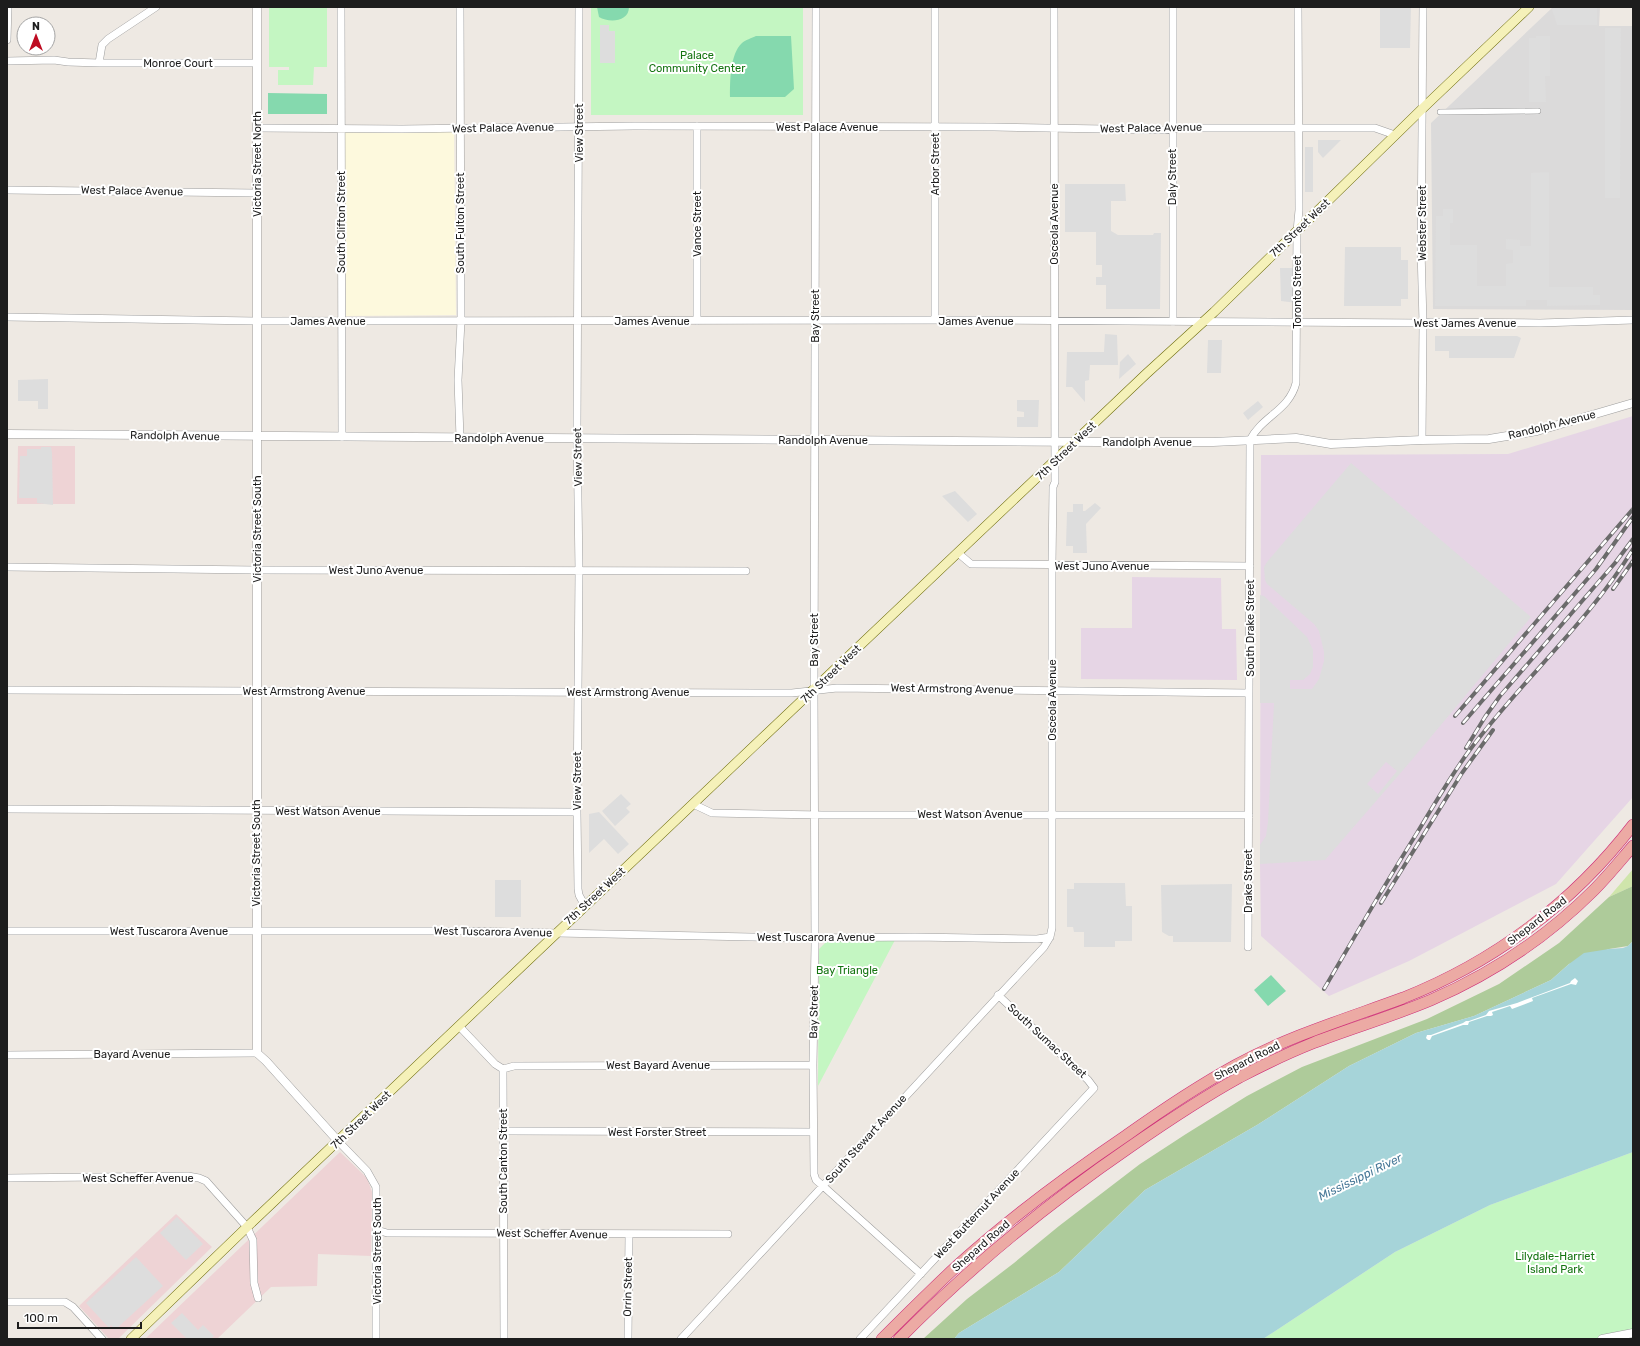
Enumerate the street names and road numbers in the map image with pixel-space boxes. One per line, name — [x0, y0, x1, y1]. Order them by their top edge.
street label: Monroe Court — [143, 57, 214, 70]
street label: View Street — [573, 103, 586, 162]
street label: Victoria Street North — [251, 111, 264, 217]
street label: West Palace Avenue — [452, 121, 554, 135]
street label: West Palace Avenue — [776, 121, 878, 134]
street label: West Palace Avenue — [1100, 121, 1202, 135]
street label: Arbor Street — [929, 132, 942, 195]
street label: Daly Street — [1166, 148, 1179, 205]
street label: South Clifton Street — [335, 170, 348, 273]
street label: South Fulton Street — [454, 172, 467, 273]
street label: Osceola Avenue — [1048, 183, 1061, 265]
street label: West Palace Avenue — [81, 184, 183, 198]
street label: Webster Street — [1416, 184, 1429, 261]
street label: Vance Street — [691, 190, 704, 257]
street label: 7th Street West — [1267, 196, 1333, 260]
street label: Toronto Street — [1291, 254, 1304, 329]
street label: Bay Street — [809, 289, 822, 343]
street label: James Avenue — [290, 315, 366, 328]
street label: James Avenue — [614, 315, 690, 328]
street label: James Avenue — [938, 315, 1014, 328]
street label: West James Avenue — [1414, 317, 1516, 330]
street label: Randolph Avenue — [1507, 408, 1597, 442]
street label: 7th Street West — [1033, 419, 1099, 483]
street label: View Street — [571, 427, 585, 487]
street label: Randolph Avenue — [130, 429, 220, 443]
street label: Randolph Avenue — [454, 432, 544, 445]
street label: Randolph Avenue — [778, 434, 868, 447]
street label: Randolph Avenue — [1102, 436, 1192, 449]
street label: Victoria Street South — [251, 475, 264, 583]
street label: West Juno Avenue — [1055, 560, 1149, 573]
street label: West Juno Avenue — [329, 564, 423, 577]
street label: South Drake Street — [1244, 579, 1257, 677]
street label: Bay Street — [808, 613, 821, 667]
street label: 7th Street West — [798, 642, 864, 706]
street label: Osceola Avenue — [1046, 659, 1059, 741]
street label: West Armstrong Avenue — [890, 681, 1014, 697]
street label: West Armstrong Avenue — [243, 685, 365, 698]
street label: West Armstrong Avenue — [567, 686, 689, 699]
street label: View Street — [571, 751, 584, 810]
street label: Victoria Street South — [250, 799, 263, 907]
street label: West Watson Avenue — [275, 805, 381, 818]
street label: West Watson Avenue — [917, 808, 1023, 821]
street label: Drake Street — [1242, 848, 1255, 913]
street label: 7th Street West — [562, 864, 629, 927]
street label: Shepard Road — [1505, 894, 1569, 948]
street label: West Tuscarora Avenue — [434, 924, 552, 940]
street label: West Tuscarora Avenue — [110, 925, 228, 938]
street label: West Tuscarora Avenue — [757, 931, 875, 944]
street label: Bay Street — [807, 984, 821, 1039]
street label: South Sumac Street — [1005, 1001, 1090, 1081]
street label: Shepard Road — [1212, 1039, 1282, 1083]
street label: Bayard Avenue — [94, 1048, 170, 1061]
street label: West Bayard Avenue — [606, 1059, 710, 1072]
street label: 7th Street West — [328, 1088, 394, 1152]
street label: South Stewart Avenue — [823, 1092, 909, 1186]
street label: South Canton Street — [497, 1108, 510, 1214]
street label: West Forster Street — [608, 1126, 707, 1139]
street label: West Butternut Avenue — [932, 1166, 1022, 1262]
street label: West Scheffer Avenue — [82, 1172, 194, 1185]
street label: Victoria Street South — [371, 1197, 384, 1305]
street label: Shepard Road — [950, 1218, 1012, 1274]
street label: West Scheffer Avenue — [496, 1227, 608, 1241]
street label: Orrin Street — [621, 1256, 635, 1317]

